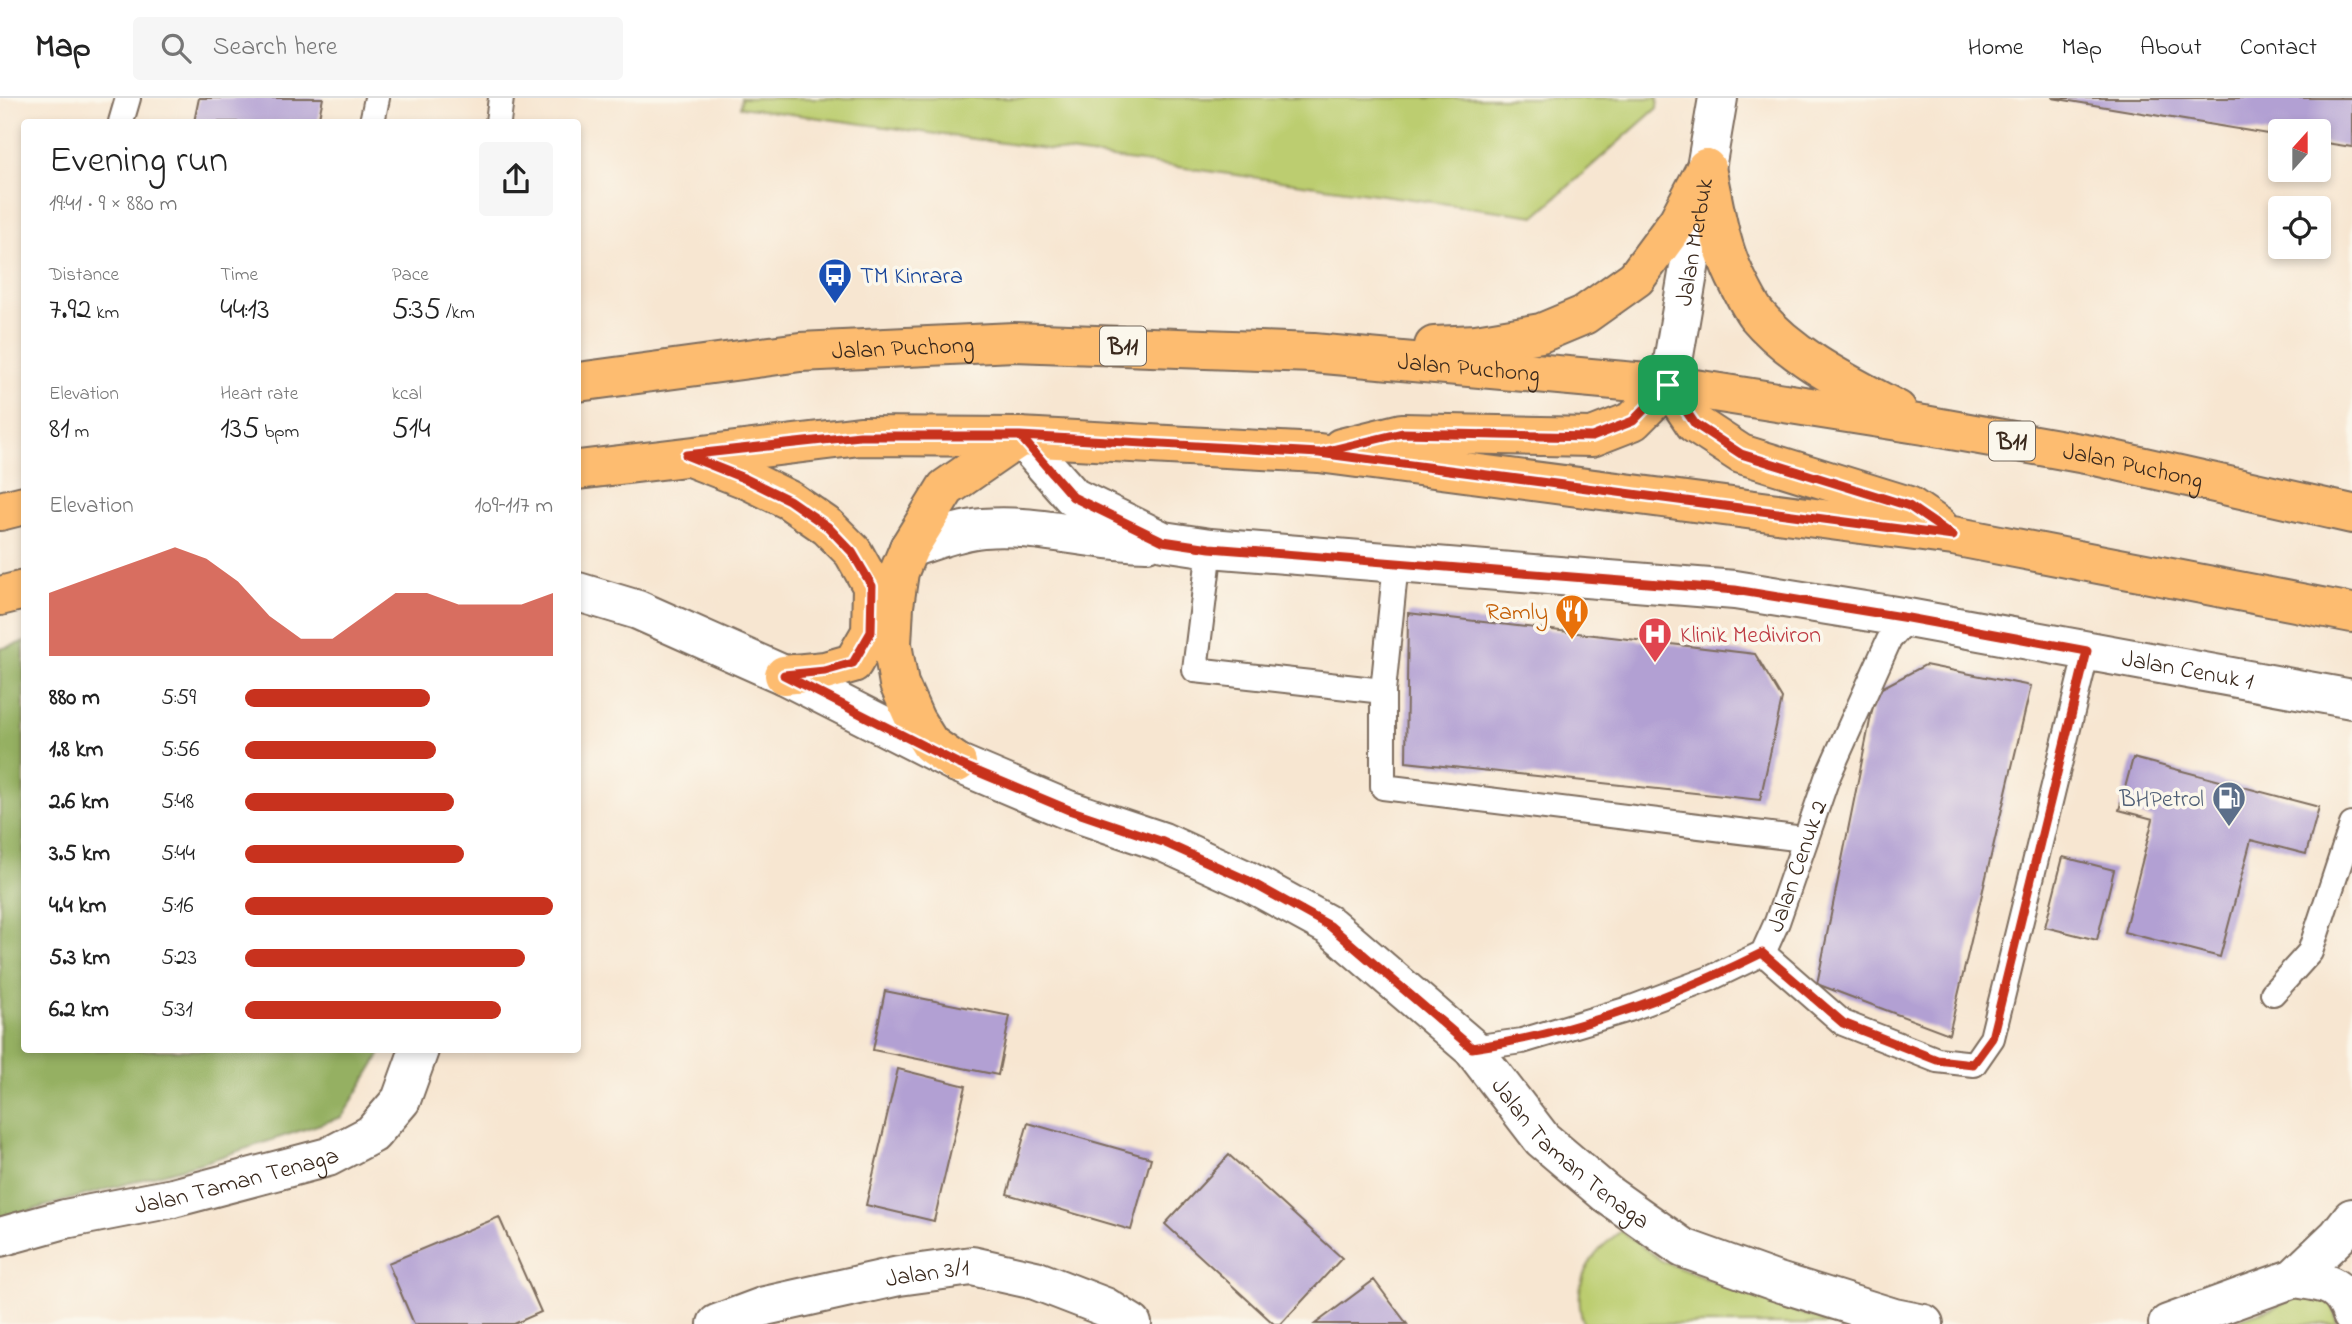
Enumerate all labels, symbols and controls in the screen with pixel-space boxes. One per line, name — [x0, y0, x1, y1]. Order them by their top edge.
search box — [133, 17, 623, 80]
text: Map — [35, 24, 91, 72]
icon: search — [157, 29, 195, 67]
text: Search here — [213, 29, 337, 67]
text: Home — [1968, 31, 2024, 66]
text: Map — [2062, 31, 2102, 66]
text: About — [2140, 31, 2202, 66]
text: Contact — [2240, 31, 2317, 66]
north arrow — [2268, 119, 2331, 182]
map controls — [2268, 119, 2331, 259]
text: Evening run — [49, 134, 228, 190]
button: share — [479, 142, 553, 216]
street label: Jalan Merbuk — [1668, 175, 1724, 309]
text: 19:41 · 9 × 880 m — [49, 188, 177, 221]
button: locate — [2268, 196, 2331, 259]
bus stop icon: TM Kinrara — [816, 256, 854, 305]
place label: TM Kinrara — [860, 260, 963, 295]
text: Distance — [49, 262, 119, 289]
text: Time — [220, 262, 258, 289]
text: Pace — [392, 262, 429, 289]
text: 7.92 — [49, 289, 91, 333]
text: 44:13 — [220, 289, 270, 333]
text: 5:35 — [392, 289, 441, 333]
text: km — [91, 300, 119, 327]
text: /km — [441, 300, 475, 327]
road number: B11 — [1100, 327, 1146, 366]
street label: Jalan Puchong — [831, 329, 975, 371]
street label: Jalan Puchong — [1396, 346, 1541, 393]
pin — [1638, 355, 1698, 415]
icon: arrive — [1649, 366, 1687, 404]
text: Elevation — [49, 381, 119, 408]
text: Heart rate — [220, 381, 298, 408]
text: kcal — [392, 381, 422, 408]
text: 81 — [49, 408, 70, 452]
text: 135 — [220, 408, 259, 452]
text: 514 — [392, 408, 431, 452]
text: m — [70, 419, 89, 446]
text: bpm — [259, 419, 299, 446]
road number: B11 — [1989, 422, 2035, 460]
street label: Jalan Puchong — [2060, 435, 2206, 500]
text: Elevation — [49, 490, 134, 523]
text: 109–117 m — [475, 490, 553, 523]
restaurant icon: Ramly — [1553, 592, 1591, 641]
place label: Ramly — [1486, 596, 1548, 632]
hospital icon: Klinik Mediviron — [1636, 615, 1674, 664]
place label: Klinik Mediviron — [1680, 619, 1821, 654]
street label: Jalan Cenuk 1 — [2119, 642, 2256, 701]
text: 880 m — [49, 682, 100, 715]
text: 5:59 — [161, 682, 196, 715]
text: 1.8 km — [49, 734, 103, 767]
text: 5:56 — [161, 734, 199, 767]
fuel station icon: BHPetrol — [2210, 779, 2248, 828]
place label: BHPetrol — [2118, 783, 2204, 818]
text: 2.6 km — [49, 786, 109, 819]
text: 5:48 — [161, 786, 194, 819]
street label: Jalan Cenuk 2 — [1760, 796, 1838, 939]
text: 3.5 km — [49, 838, 110, 871]
text: 5:44 — [161, 838, 195, 871]
text: 4.4 km — [49, 890, 106, 923]
text: 5:16 — [161, 890, 194, 923]
text: 5.3 km — [49, 942, 110, 975]
text: 5:23 — [161, 942, 197, 975]
text: 6.2 km — [49, 994, 109, 1027]
text: 5:31 — [161, 994, 193, 1027]
street label: Jalan Taman Tenaga — [1481, 1071, 1656, 1239]
street label: Jalan Taman Tenaga — [132, 1139, 346, 1225]
street label: Jalan 3/1 — [882, 1251, 972, 1299]

